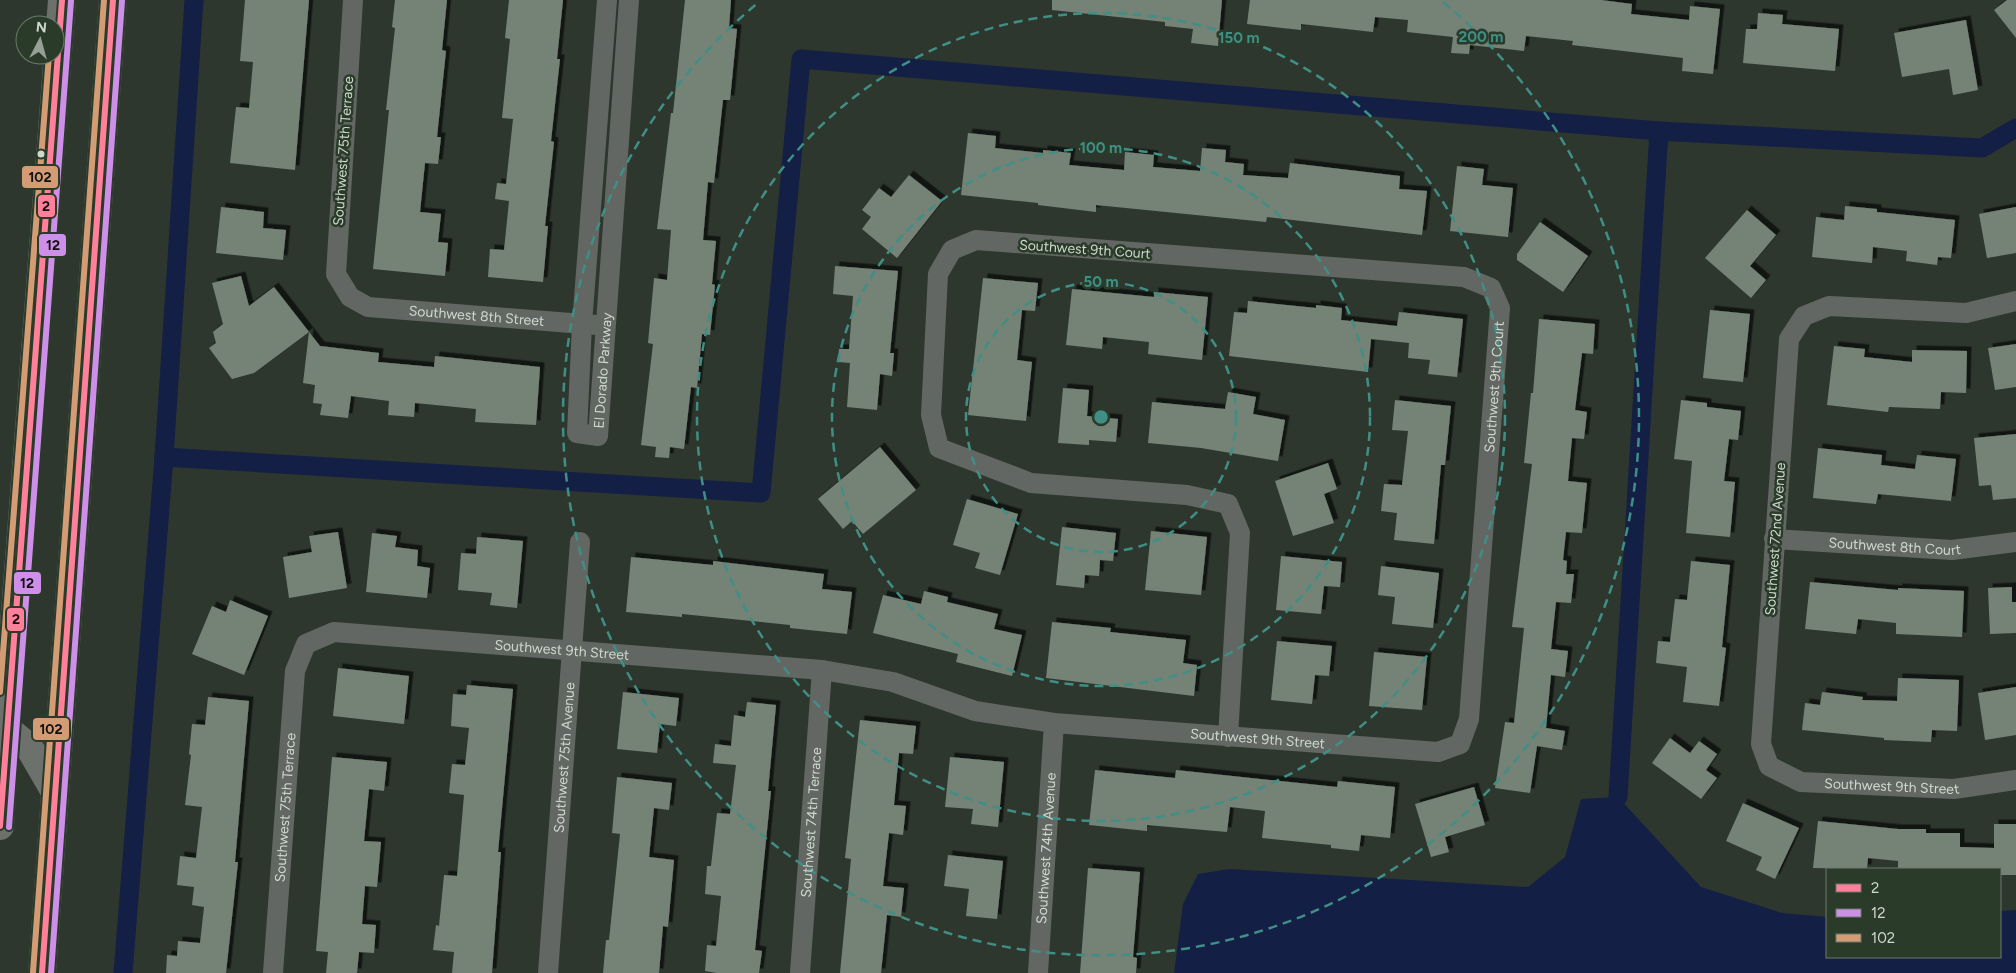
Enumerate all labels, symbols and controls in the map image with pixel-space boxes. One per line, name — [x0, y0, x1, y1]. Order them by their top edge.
north arrow — [15, 15, 65, 65]
text: N — [35, 19, 48, 37]
text: 200 m — [1459, 28, 1503, 46]
text: 150 m — [1218, 29, 1260, 47]
street label: Southwest 75th Terrace — [330, 75, 357, 226]
text: 100 m — [1080, 139, 1122, 157]
unlabelled marker — [36, 149, 46, 159]
line badge: 102 — [21, 165, 59, 189]
text: 102 — [28, 169, 52, 186]
line badge: 2 — [37, 194, 56, 218]
text: 2 — [42, 198, 50, 215]
line badge: 12 — [38, 233, 67, 257]
street label: Southwest 9th Court — [1019, 236, 1151, 263]
text: 12 — [46, 237, 60, 254]
text: 50 m — [1083, 273, 1119, 291]
street label: Southwest 8th Street — [408, 302, 545, 330]
street label: El Dorado Parkway — [591, 311, 616, 429]
street label: Southwest 9th Court — [1481, 320, 1508, 453]
centre of rings — [1092, 408, 1110, 426]
street label: Southwest 72nd Avenue — [1762, 462, 1789, 616]
street label: Southwest 8th Court — [1828, 534, 1962, 559]
line badge: 12 — [13, 571, 42, 595]
text: 12 — [20, 575, 34, 592]
line badge: 2 — [6, 607, 25, 632]
text: 2 — [12, 611, 20, 628]
street label: Southwest 9th Street — [494, 637, 630, 664]
street label: Southwest 75th Avenue — [550, 681, 579, 834]
line badge: 102 — [32, 717, 70, 741]
text: 102 — [39, 721, 63, 738]
street label: Southwest 9th Street — [1190, 725, 1326, 752]
street label: Southwest 75th Terrace — [272, 732, 300, 883]
street label: Southwest 74th Terrace — [798, 746, 825, 898]
street label: Southwest 74th Avenue — [1033, 772, 1060, 924]
street label: Southwest 9th Street — [1824, 775, 1960, 798]
legend — [1826, 868, 2001, 958]
text: 2 — [1871, 879, 1879, 897]
text: 12 — [1871, 904, 1886, 922]
text: 102 — [1871, 929, 1895, 947]

